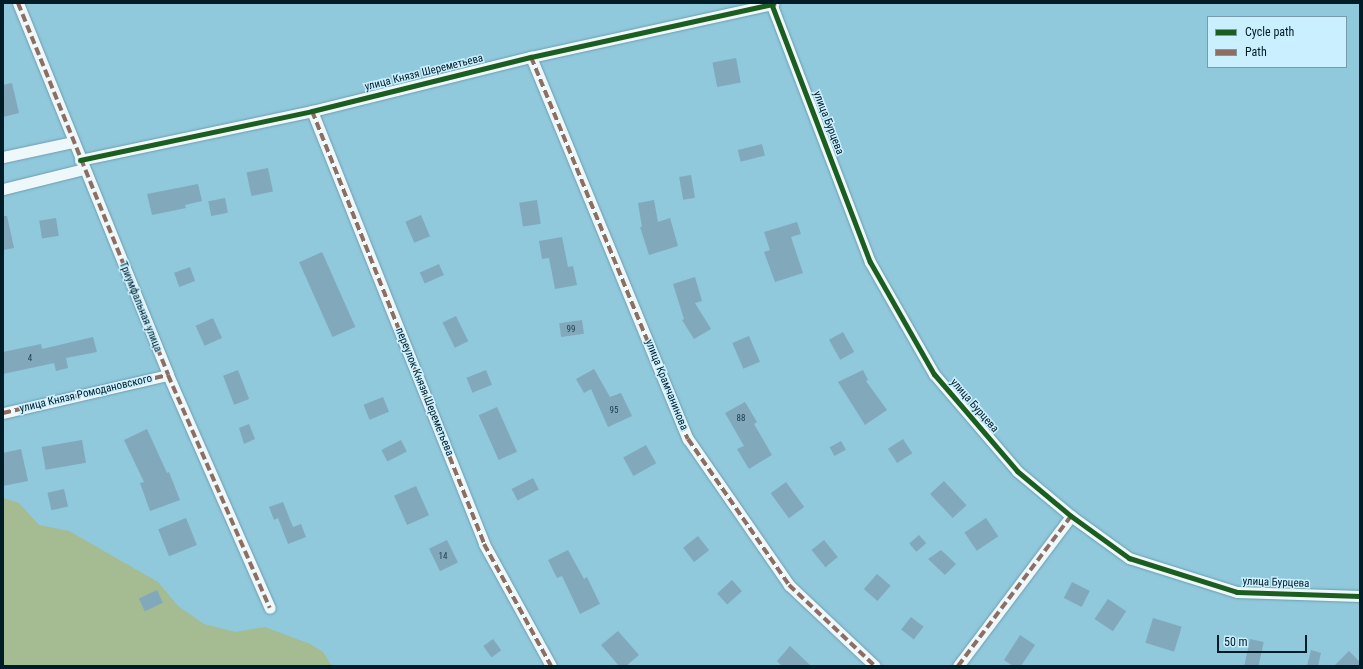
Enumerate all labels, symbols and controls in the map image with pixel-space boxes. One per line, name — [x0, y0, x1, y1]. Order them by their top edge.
legend — [1207, 16, 1347, 68]
text: Cycle path — [1245, 25, 1294, 39]
text: Path — [1245, 45, 1267, 59]
street label: улица Князя Шереметьева — [363, 52, 485, 94]
street label: улица Бурцева — [810, 89, 846, 157]
street label: Триумфальная улица — [116, 260, 164, 354]
house number: 99 — [567, 324, 575, 334]
street label: переулок Князя Шереметьева — [392, 326, 456, 458]
street label: улица Крамчанинова — [642, 338, 690, 432]
house number: 4 — [28, 353, 32, 363]
street label: улица Князя Ромодановского — [18, 372, 154, 416]
street label: улица Бурцева — [947, 376, 1001, 436]
house number: 95 — [610, 405, 618, 415]
house number: 88 — [737, 413, 745, 423]
house number: 14 — [439, 551, 447, 561]
street label: улица Бурцева — [1242, 575, 1310, 591]
scale bar — [1219, 627, 1309, 653]
text: 50 m — [1224, 635, 1248, 649]

